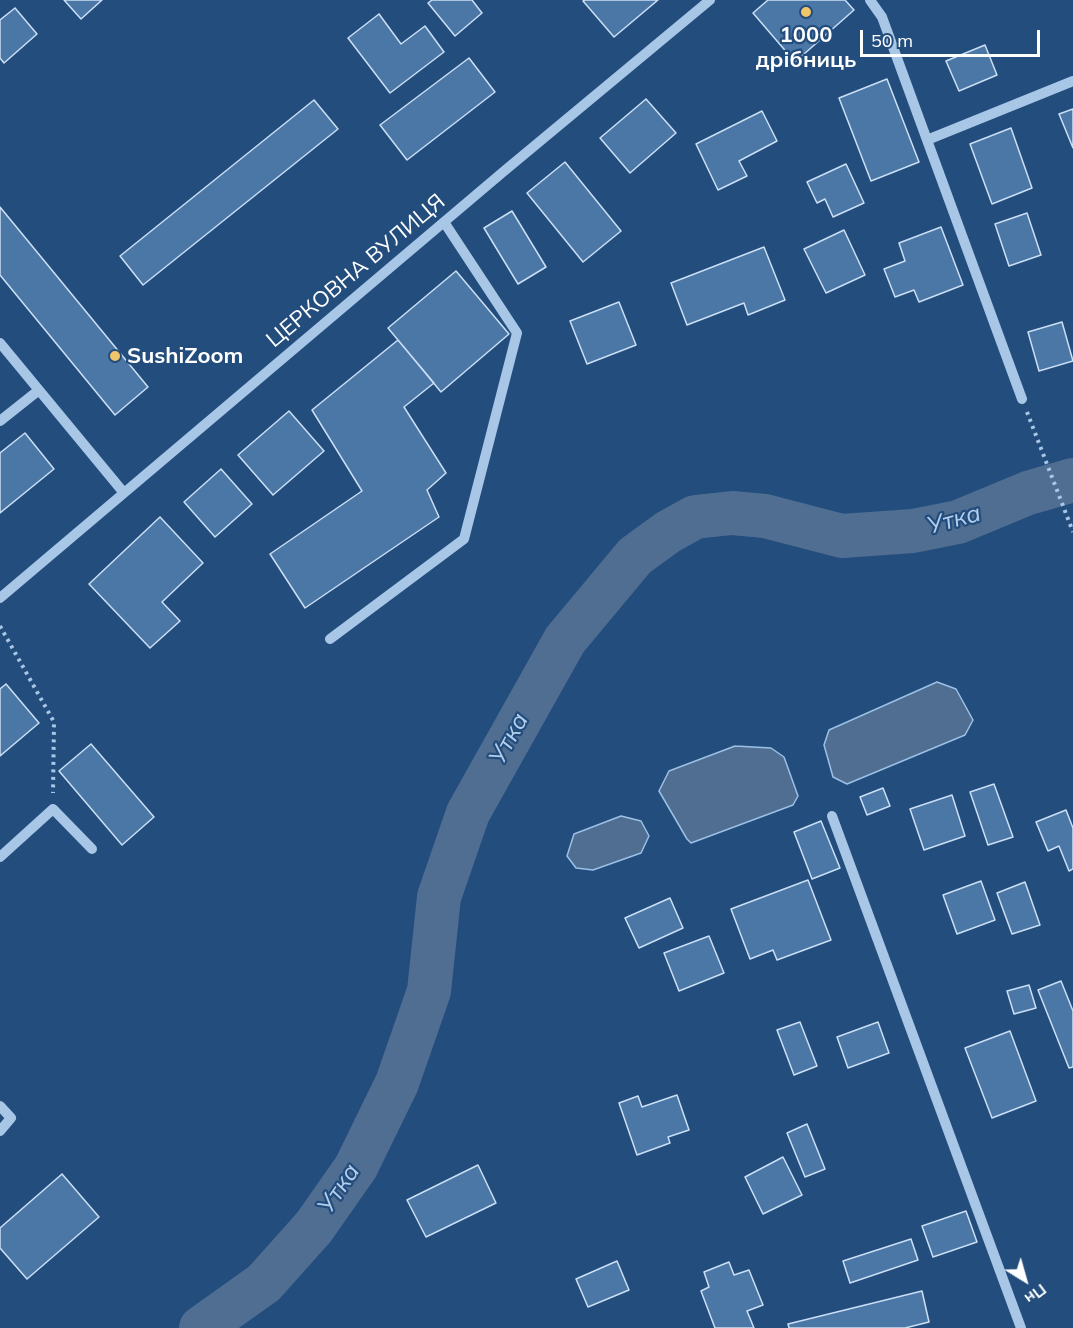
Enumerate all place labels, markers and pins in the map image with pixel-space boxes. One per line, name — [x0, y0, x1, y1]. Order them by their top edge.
marker: 1000 дрібниць — [799, 5, 813, 19]
place label: 1000 дрібниць — [756, 22, 856, 74]
place label: SushiZoom — [127, 343, 243, 369]
marker: SushiZoom — [108, 349, 122, 363]

